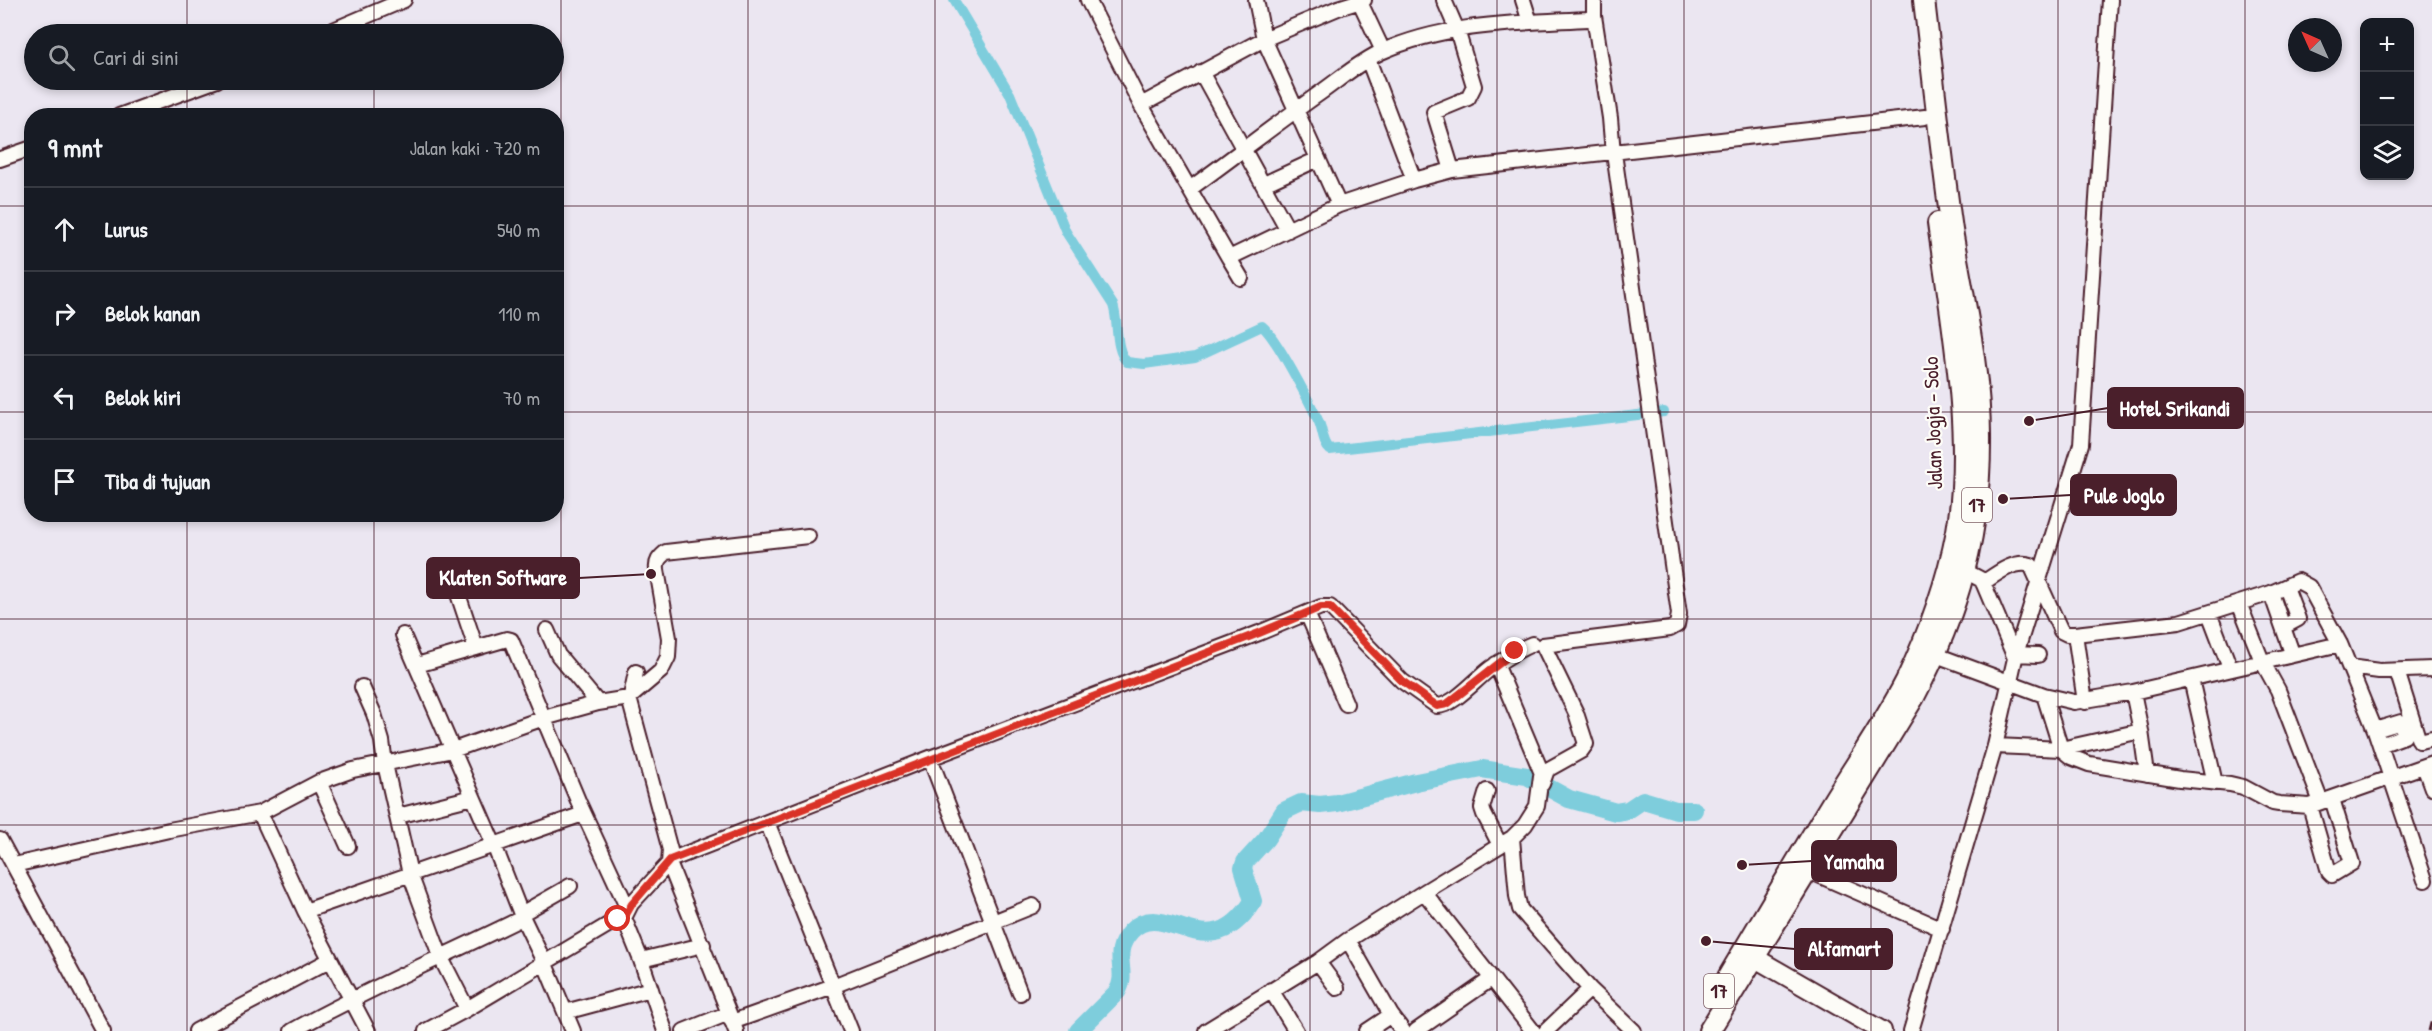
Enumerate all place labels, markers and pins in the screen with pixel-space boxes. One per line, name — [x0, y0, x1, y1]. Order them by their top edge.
callout: Hotel Srikandi — [2108, 388, 2243, 428]
callout: Pule Joglo — [2071, 475, 2176, 515]
callout: Klaten Software — [427, 558, 579, 598]
callout: Yamaha — [1812, 841, 1896, 881]
callout: Alfamart — [1795, 929, 1892, 969]

